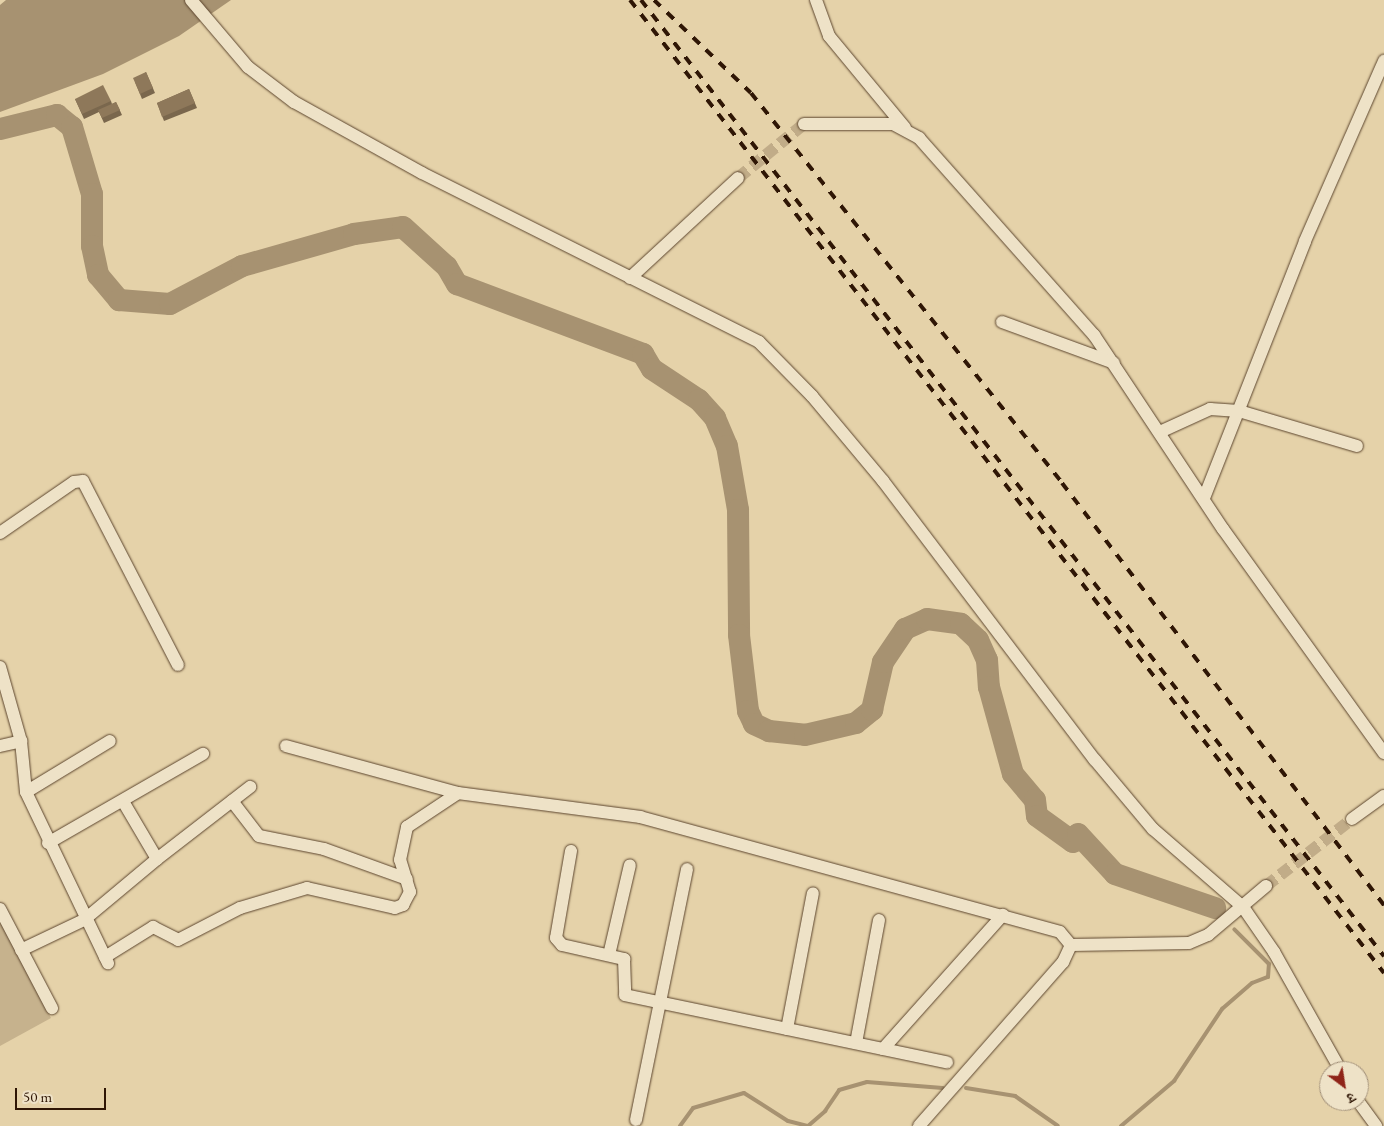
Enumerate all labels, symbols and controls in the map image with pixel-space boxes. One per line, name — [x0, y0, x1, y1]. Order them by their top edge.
north arrow — [1319, 1061, 1369, 1111]
scale bar — [18, 1078, 109, 1110]
text: 50 m — [23, 1087, 52, 1106]
text: उ — [1344, 1088, 1359, 1108]

